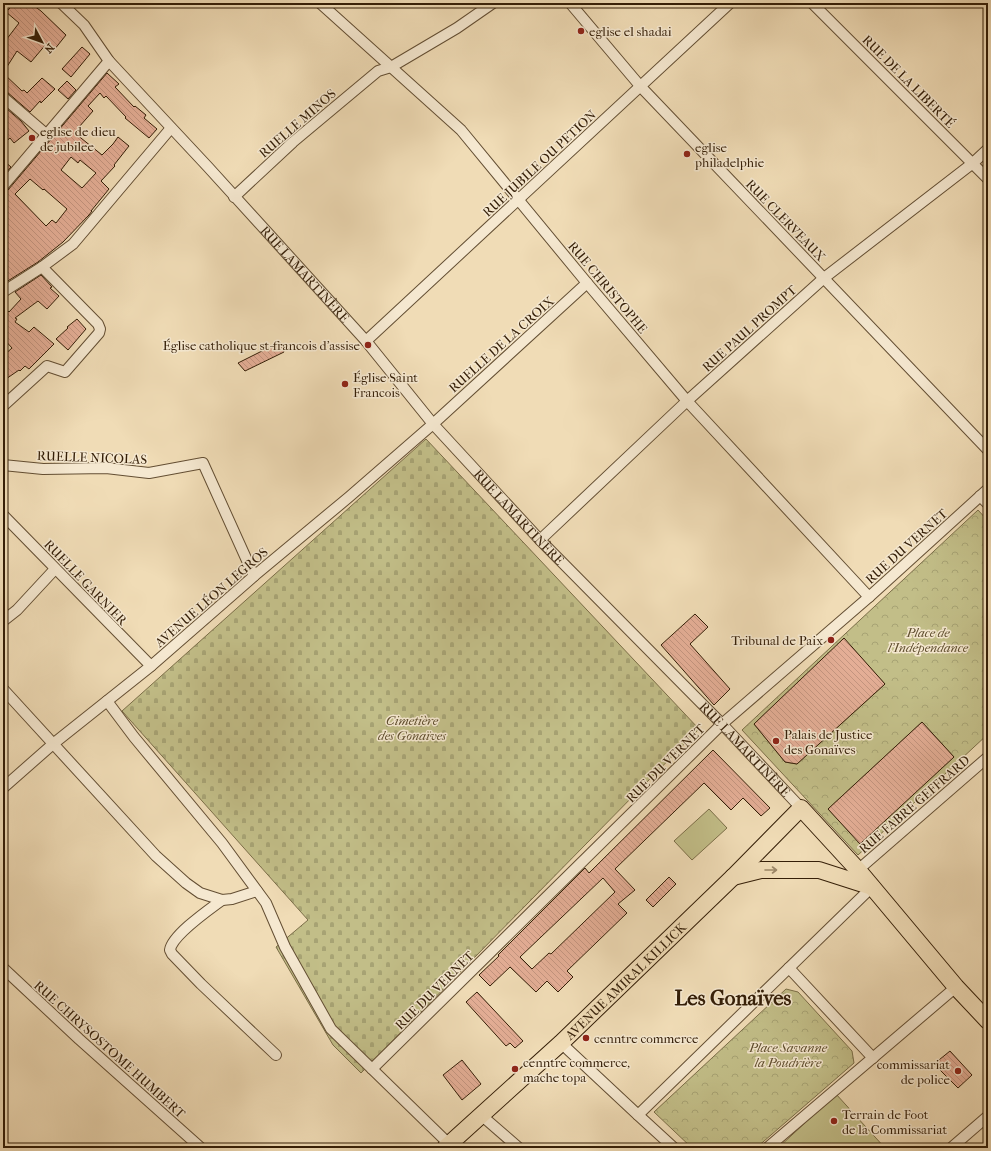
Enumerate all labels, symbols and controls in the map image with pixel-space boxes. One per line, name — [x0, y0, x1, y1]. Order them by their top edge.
north arrow — [22, 22, 62, 62]
place label: eglise el shadai — [589, 24, 672, 39]
marker: eglise el shadai — [576, 26, 586, 36]
street label: RUE DE LA LIBERTÉ — [859, 32, 958, 131]
text: N — [41, 41, 57, 56]
street label: RUELLE MINOS — [256, 86, 339, 161]
street label: RUE JUBILE OU PETION — [480, 107, 599, 220]
place label: eglise de dieu de jubilee — [40, 124, 116, 154]
marker: eglise de dieu de jubilee — [27, 133, 37, 143]
place label: eglise philadelphie — [694, 140, 765, 170]
marker: eglise philadelphie — [682, 149, 692, 159]
street label: RUE CLERVEAUX — [743, 176, 828, 264]
street label: RUE LAMARTINÈRE — [257, 223, 352, 325]
street label: RUE CHRISTOPHE — [565, 238, 650, 336]
street label: RUE PAUL PROMPT — [699, 282, 800, 375]
street label: RUELLE DE LA CROIX — [446, 293, 557, 396]
place label: Église catholique st-francois d'assise — [163, 338, 361, 353]
marker: Église catholique st-francois d'assise — [363, 340, 373, 350]
place label: Église Saint Francois — [353, 370, 418, 400]
marker: Église Saint Francois — [340, 379, 350, 389]
street label: RUELLE NICOLAS — [37, 448, 148, 467]
street label: RUE LAMARTINÈRE — [471, 466, 567, 568]
street label: RUE DU VERNET — [862, 506, 950, 587]
street label: RUELLE GARNIER — [41, 537, 131, 629]
street label: AVENUE LÉON LEGROS — [151, 544, 271, 651]
park label: Place de l'Indépendance — [887, 625, 969, 655]
place label: Tribunal de Paix — [731, 633, 823, 648]
marker: Tribunal de Paix — [826, 635, 836, 645]
street label: RUE LAMARTINÈRE — [696, 699, 793, 800]
park label: Cimetière des Gonaïves — [378, 713, 447, 743]
street label: RUE DU VERNET — [623, 721, 708, 806]
place label: Palais de Justice des Gonaïves — [784, 727, 873, 757]
marker: Palais de Justice des Gonaïves — [771, 736, 781, 746]
street label: RUE FABRE GEFFRARD — [856, 752, 973, 857]
one-way arrow — [764, 866, 777, 874]
street label: AVENUE AMIRAL KILLICK — [562, 919, 690, 1044]
street label: RUE DU VERNET — [392, 948, 477, 1033]
street label: RUE CHRYSOSTOME HUMBERT — [31, 978, 188, 1121]
district label: Les Gonaïves — [675, 986, 792, 1010]
place label: cenntre commerce — [594, 1031, 699, 1046]
marker: cenntre commerce — [581, 1033, 591, 1043]
park label: Place Savanne la Poudrière — [748, 1040, 828, 1070]
place label: cenntre commerce, mache topa — [523, 1055, 630, 1085]
place label: commissariat de police — [877, 1057, 951, 1087]
marker: cenntre commerce, mache topa — [510, 1064, 520, 1074]
marker: commissariat de police — [953, 1066, 963, 1076]
place label: Terrain de Foot de la Commissariat — [842, 1107, 947, 1137]
marker: Terrain de Foot de la Commissariat — [829, 1116, 839, 1126]

